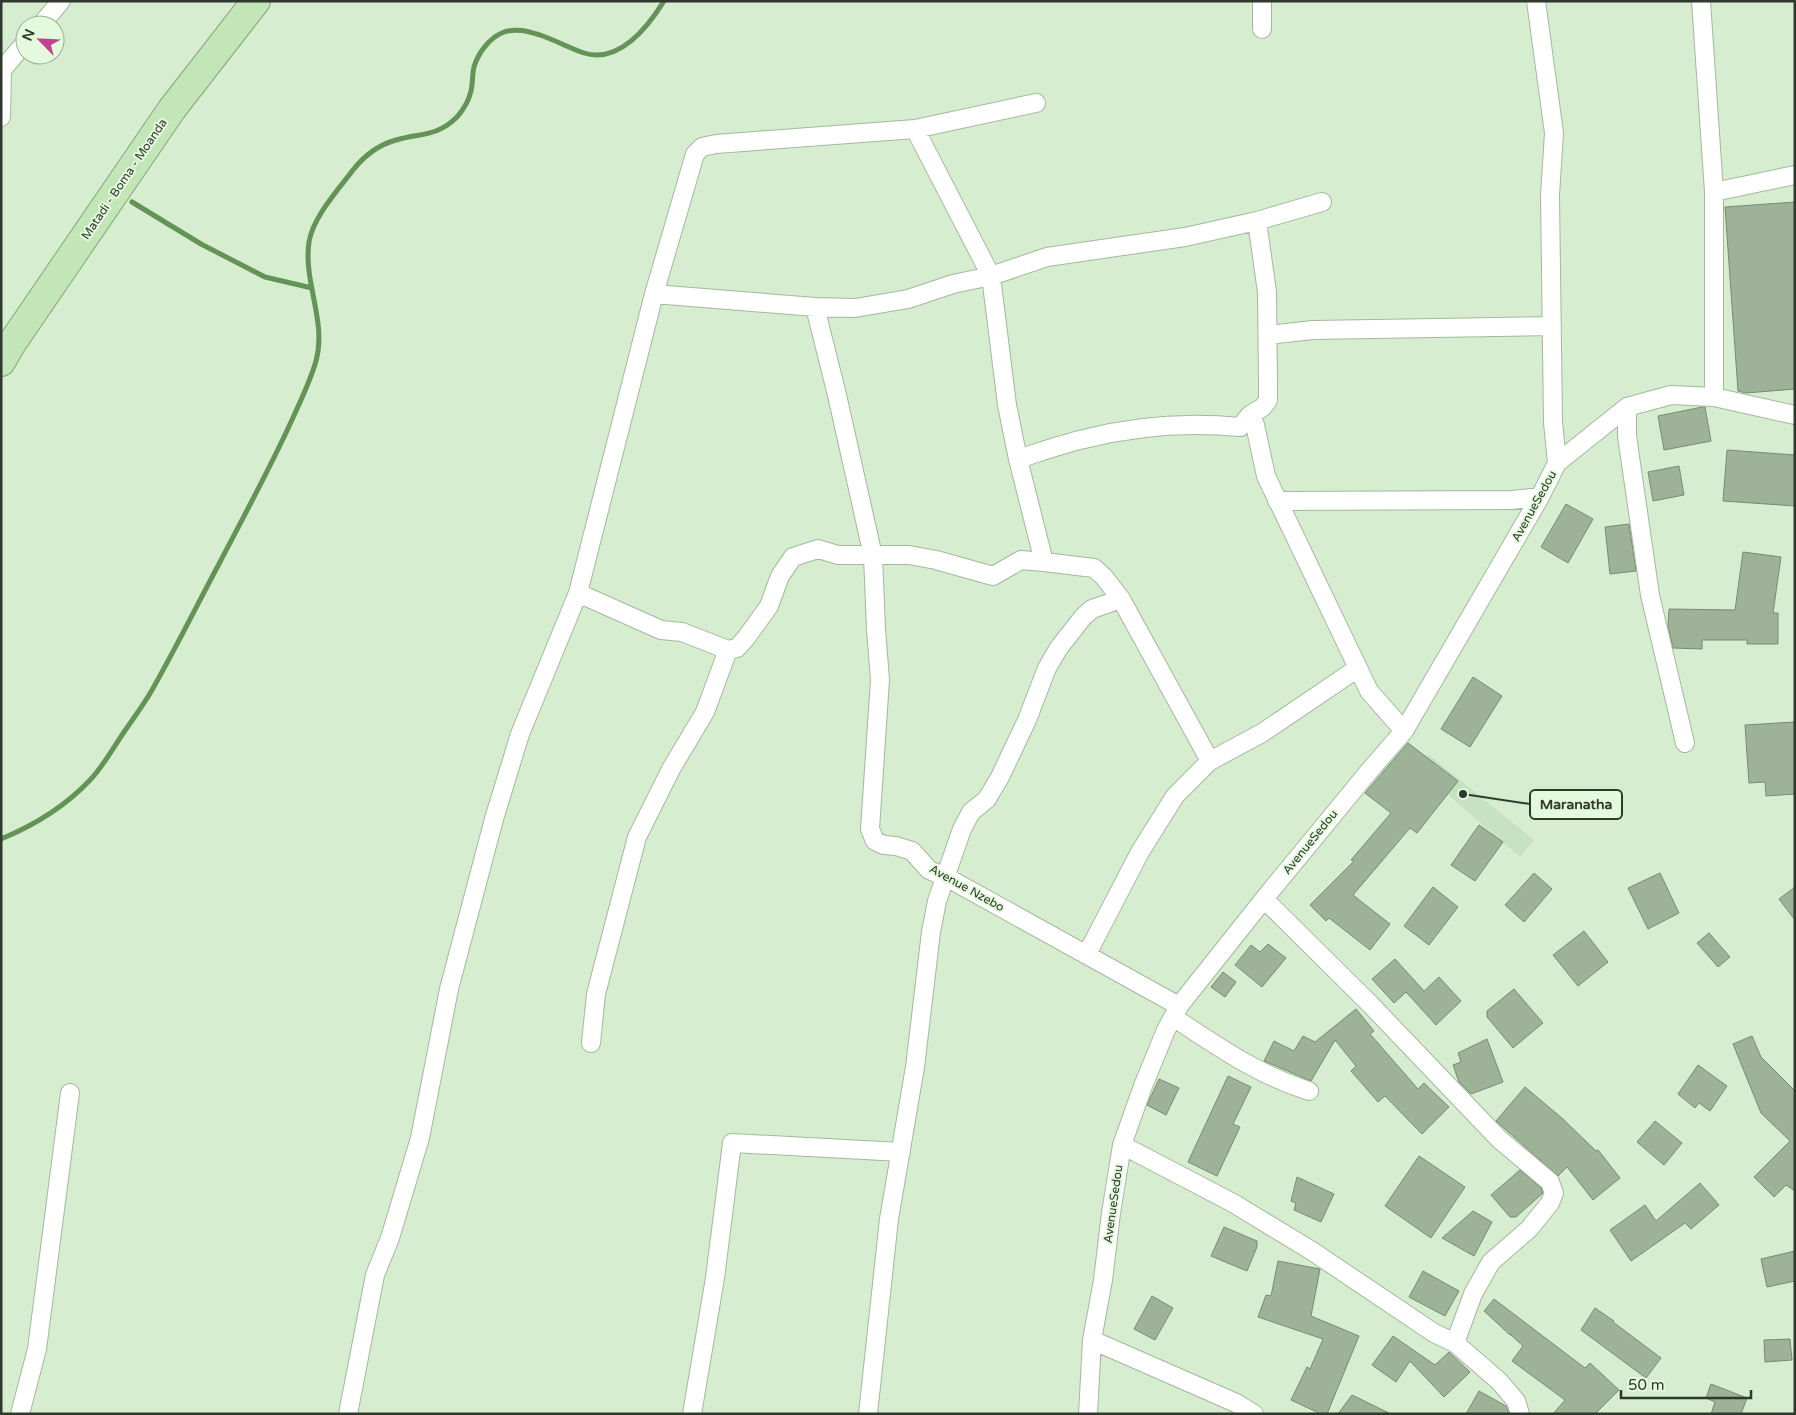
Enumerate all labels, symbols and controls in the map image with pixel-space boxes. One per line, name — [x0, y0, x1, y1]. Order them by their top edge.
north arrow — [15, 15, 65, 65]
text: N — [19, 26, 39, 44]
street label: Matadi - Boma - Moanda — [78, 116, 170, 242]
street label: AvenueSedou — [1509, 468, 1559, 544]
callout: Maranatha — [1530, 790, 1622, 819]
text: Maranatha — [1540, 796, 1612, 813]
street label: AvenueSedou — [1280, 807, 1340, 877]
street label: Avenue Nzebo — [927, 862, 1007, 914]
street label: AvenueSedou — [1101, 1164, 1125, 1244]
scale bar — [1621, 1368, 1751, 1400]
text: 50 m — [1628, 1376, 1665, 1394]

